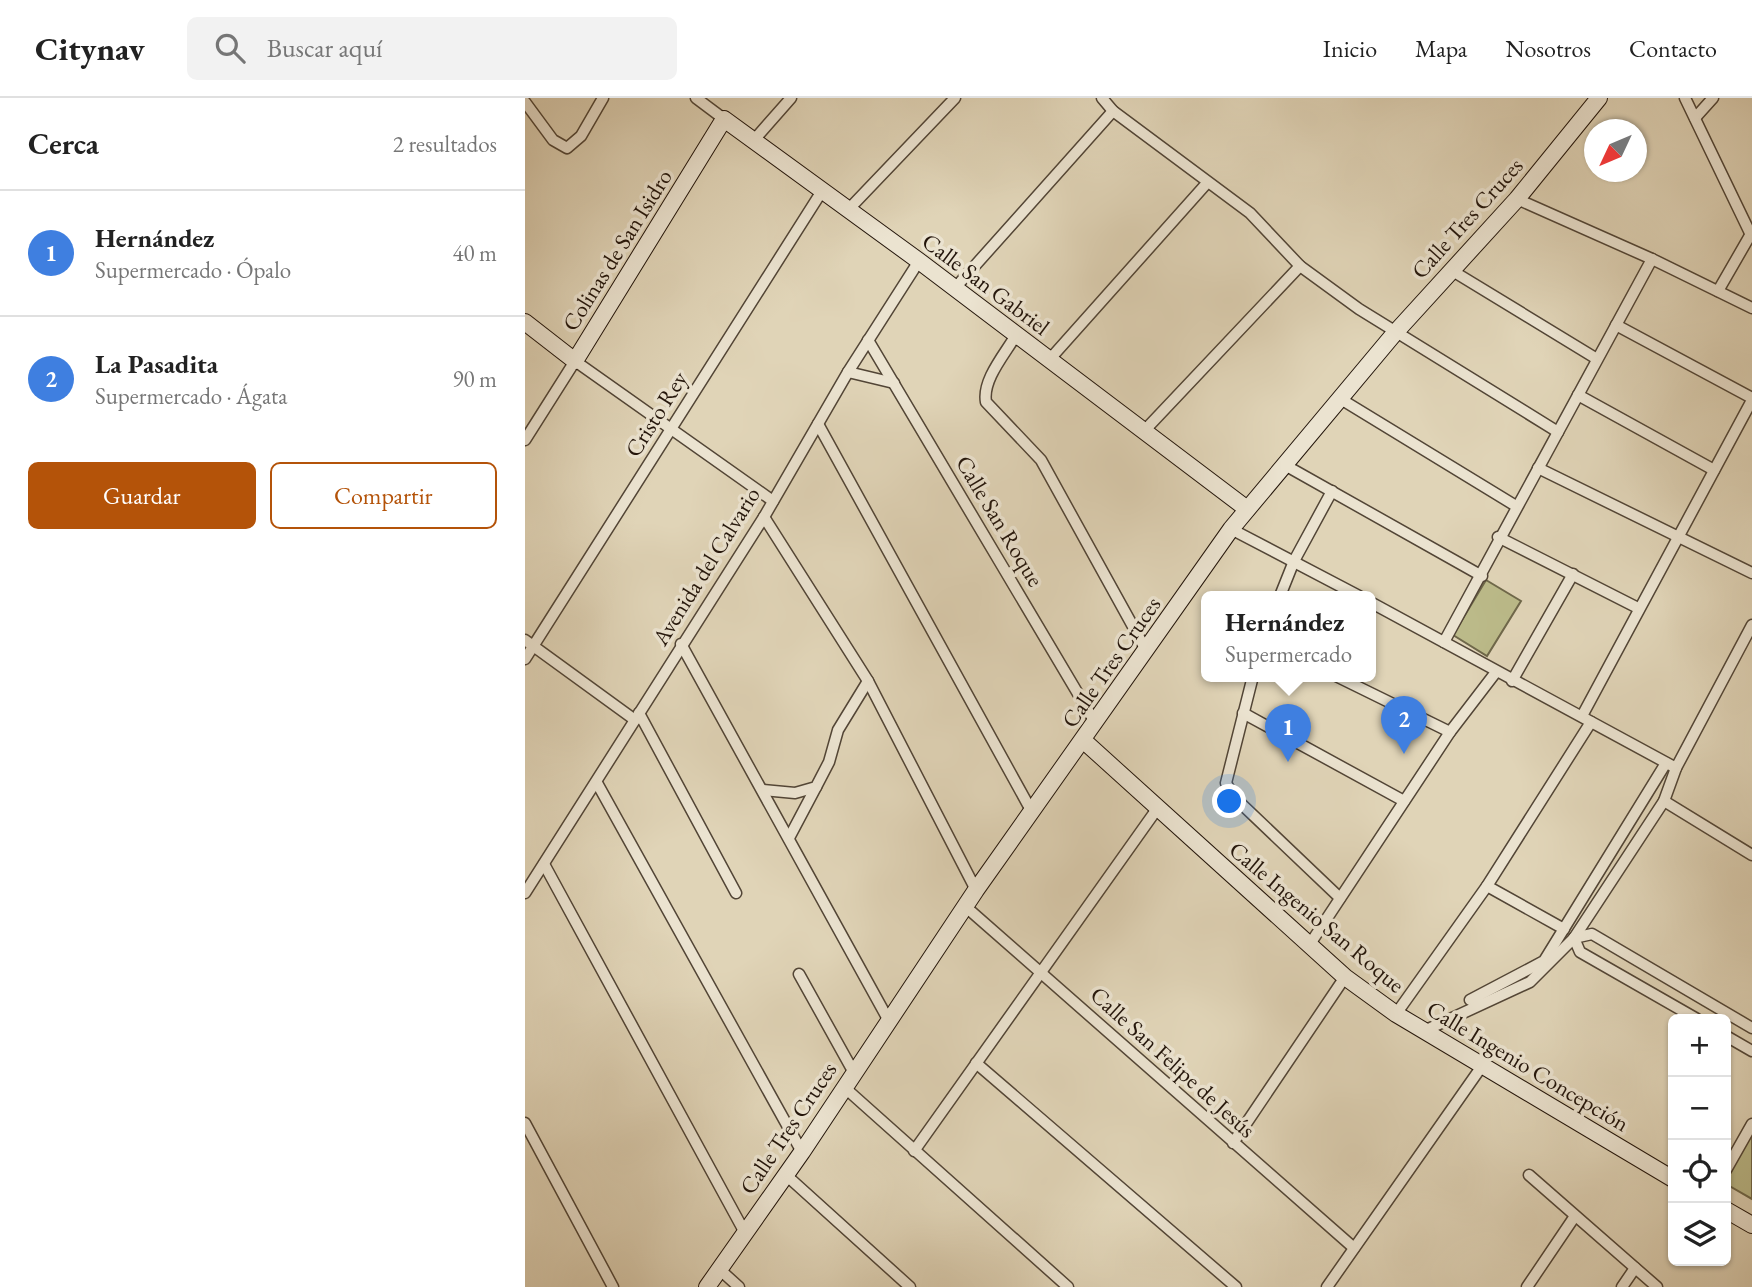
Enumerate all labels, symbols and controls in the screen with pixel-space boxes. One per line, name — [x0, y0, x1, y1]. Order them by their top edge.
search box — [187, 17, 677, 80]
text: Citynav — [35, 27, 145, 70]
icon: search — [211, 29, 249, 67]
text: Buscar aquí — [267, 31, 383, 65]
text: Inicio — [1323, 33, 1377, 64]
text: Mapa — [1415, 33, 1467, 64]
text: Nosotros — [1505, 33, 1591, 64]
text: Contacto — [1629, 33, 1717, 64]
north arrow — [1584, 119, 1647, 182]
text: Cerca — [28, 124, 99, 163]
text: 2 resultados — [393, 129, 497, 159]
street label: Calle Tres Cruces — [1405, 151, 1529, 285]
street label: Colinas de San Isidro — [555, 163, 679, 337]
text: Hernández — [95, 221, 214, 255]
street label: Calle San Gabriel — [916, 226, 1056, 342]
text: 1 — [45, 238, 57, 268]
text: 40 m — [452, 238, 497, 268]
text: Supermercado · Ópalo — [95, 255, 291, 285]
text: La Pasadita — [95, 347, 218, 381]
text: 2 — [45, 364, 57, 394]
text: 90 m — [452, 364, 497, 394]
street label: Cristo Rey — [618, 365, 695, 463]
text: Supermercado · Ágata — [95, 381, 287, 411]
street label: Calle San Roque — [949, 450, 1051, 592]
button: Guardar — [28, 462, 256, 529]
button: Compartir — [270, 462, 497, 529]
street label: Avenida del Calvario — [645, 481, 767, 652]
street label: Calle Tres Cruces — [1055, 591, 1167, 733]
popup — [1201, 591, 1376, 682]
text: Hernández — [1225, 605, 1344, 639]
text: Supermercado — [1225, 639, 1352, 669]
pin: 2 — [1381, 696, 1427, 754]
pin: 1 — [1265, 704, 1311, 762]
your location — [1212, 784, 1246, 818]
street label: Calle Ingenio San Roque — [1223, 835, 1411, 999]
street label: Calle San Felipe de Jesús — [1084, 980, 1262, 1144]
street label: Calle Ingenio Concepción — [1421, 994, 1635, 1138]
map controls — [1668, 1014, 1731, 1266]
button: + — [1668, 1014, 1731, 1077]
street label: Calle Tres Cruces — [733, 1056, 843, 1200]
button: − — [1668, 1077, 1731, 1140]
button: locate — [1668, 1140, 1731, 1203]
button: layers — [1668, 1203, 1731, 1266]

